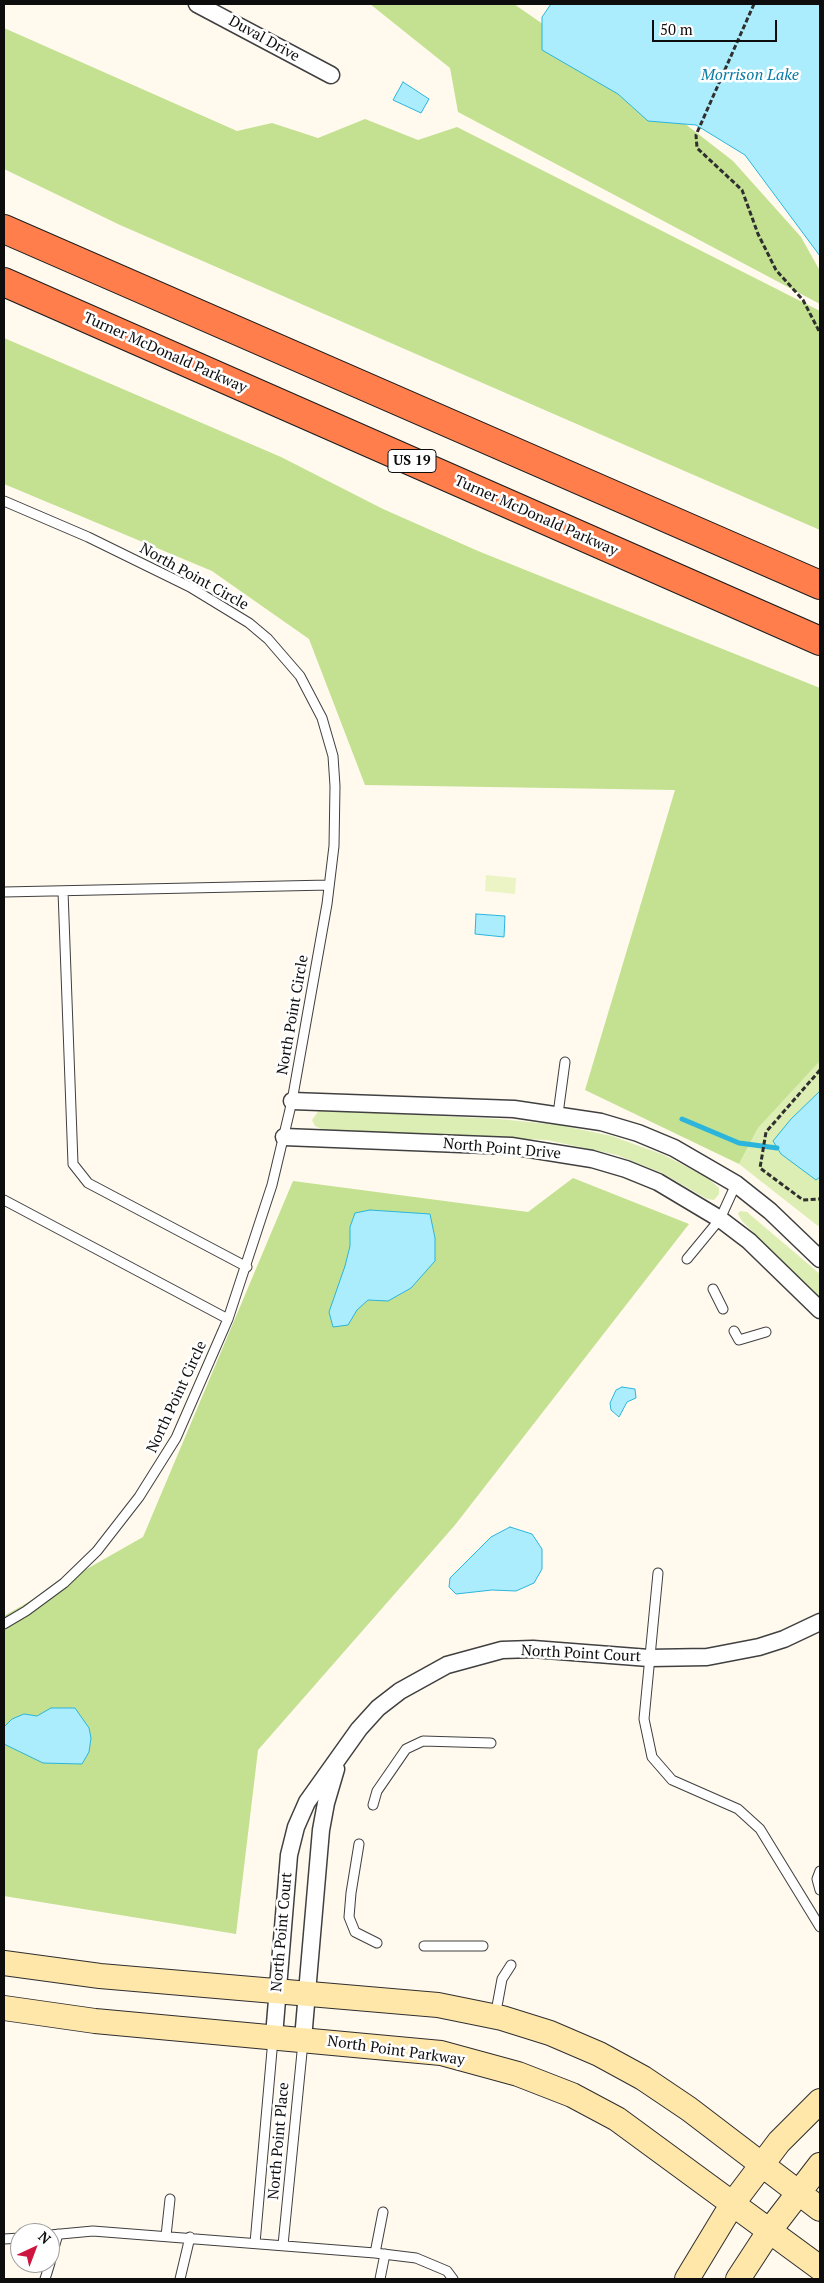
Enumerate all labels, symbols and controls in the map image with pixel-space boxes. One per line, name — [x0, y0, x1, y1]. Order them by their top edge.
scale bar — [654, 10, 779, 42]
street label: Duval Drive — [225, 12, 303, 66]
text: 50 m — [660, 19, 693, 39]
water label: Morrison Lake — [701, 65, 799, 85]
street label: Turner McDonald Parkway — [80, 309, 250, 397]
road number: US 19 — [388, 450, 436, 472]
street label: Turner McDonald Parkway — [451, 472, 621, 560]
street label: North Point Circle — [137, 540, 251, 614]
street label: North Point Circle — [274, 954, 312, 1076]
street label: North Point Drive — [442, 1135, 562, 1163]
street label: North Point Circle — [143, 1338, 211, 1456]
street label: North Point Court — [521, 1642, 641, 1666]
street label: North Point Court — [268, 1871, 296, 1993]
street label: North Point Parkway — [326, 2032, 466, 2070]
street label: North Point Place — [265, 2082, 293, 2200]
north arrow — [10, 2223, 60, 2273]
text: N — [35, 2227, 55, 2248]

